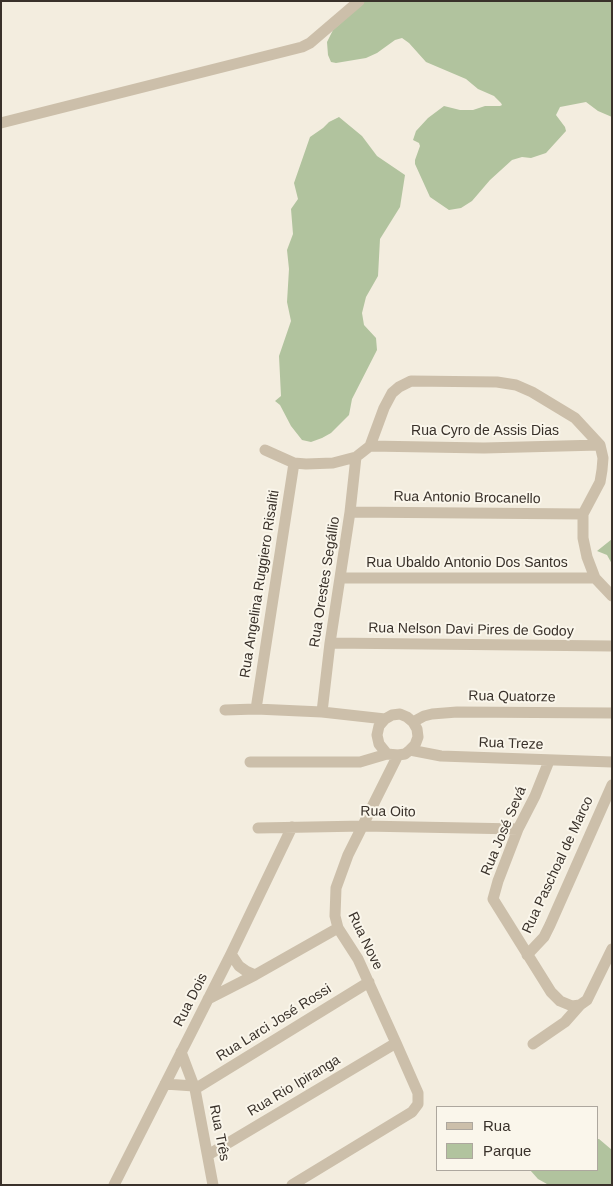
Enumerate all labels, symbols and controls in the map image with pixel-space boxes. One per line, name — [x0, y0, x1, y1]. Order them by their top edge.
street label: Rua Cyro de Assis Dias — [411, 423, 559, 439]
street label: Rua Antonio Brocanello — [393, 488, 541, 508]
street label: Rua Angelina Ruggiero Risaliti — [237, 489, 283, 679]
street label: Rua Orestes Segállio — [306, 515, 344, 649]
street label: Rua Ubaldo Antonio Dos Santos — [366, 555, 568, 571]
street label: Rua Nelson Davi Pires de Godoy — [368, 620, 574, 640]
street label: Rua Quatorze — [468, 688, 556, 706]
street label: Rua Treze — [478, 734, 544, 754]
street label: Rua José Sevá — [478, 784, 530, 878]
street label: Rua Paschoal de Marco — [519, 794, 597, 936]
street label: Rua Oito — [360, 803, 416, 821]
street label: Rua Nove — [344, 909, 386, 973]
street label: Rua Dois — [170, 971, 212, 1029]
street label: Rua Larci José Rossi — [213, 981, 335, 1065]
street label: Rua Rio Ipiranga — [245, 1052, 343, 1120]
street label: Rua Três — [205, 1103, 233, 1163]
legend — [436, 1106, 598, 1171]
text: Rua — [483, 1117, 511, 1134]
text: Parque — [483, 1142, 531, 1159]

